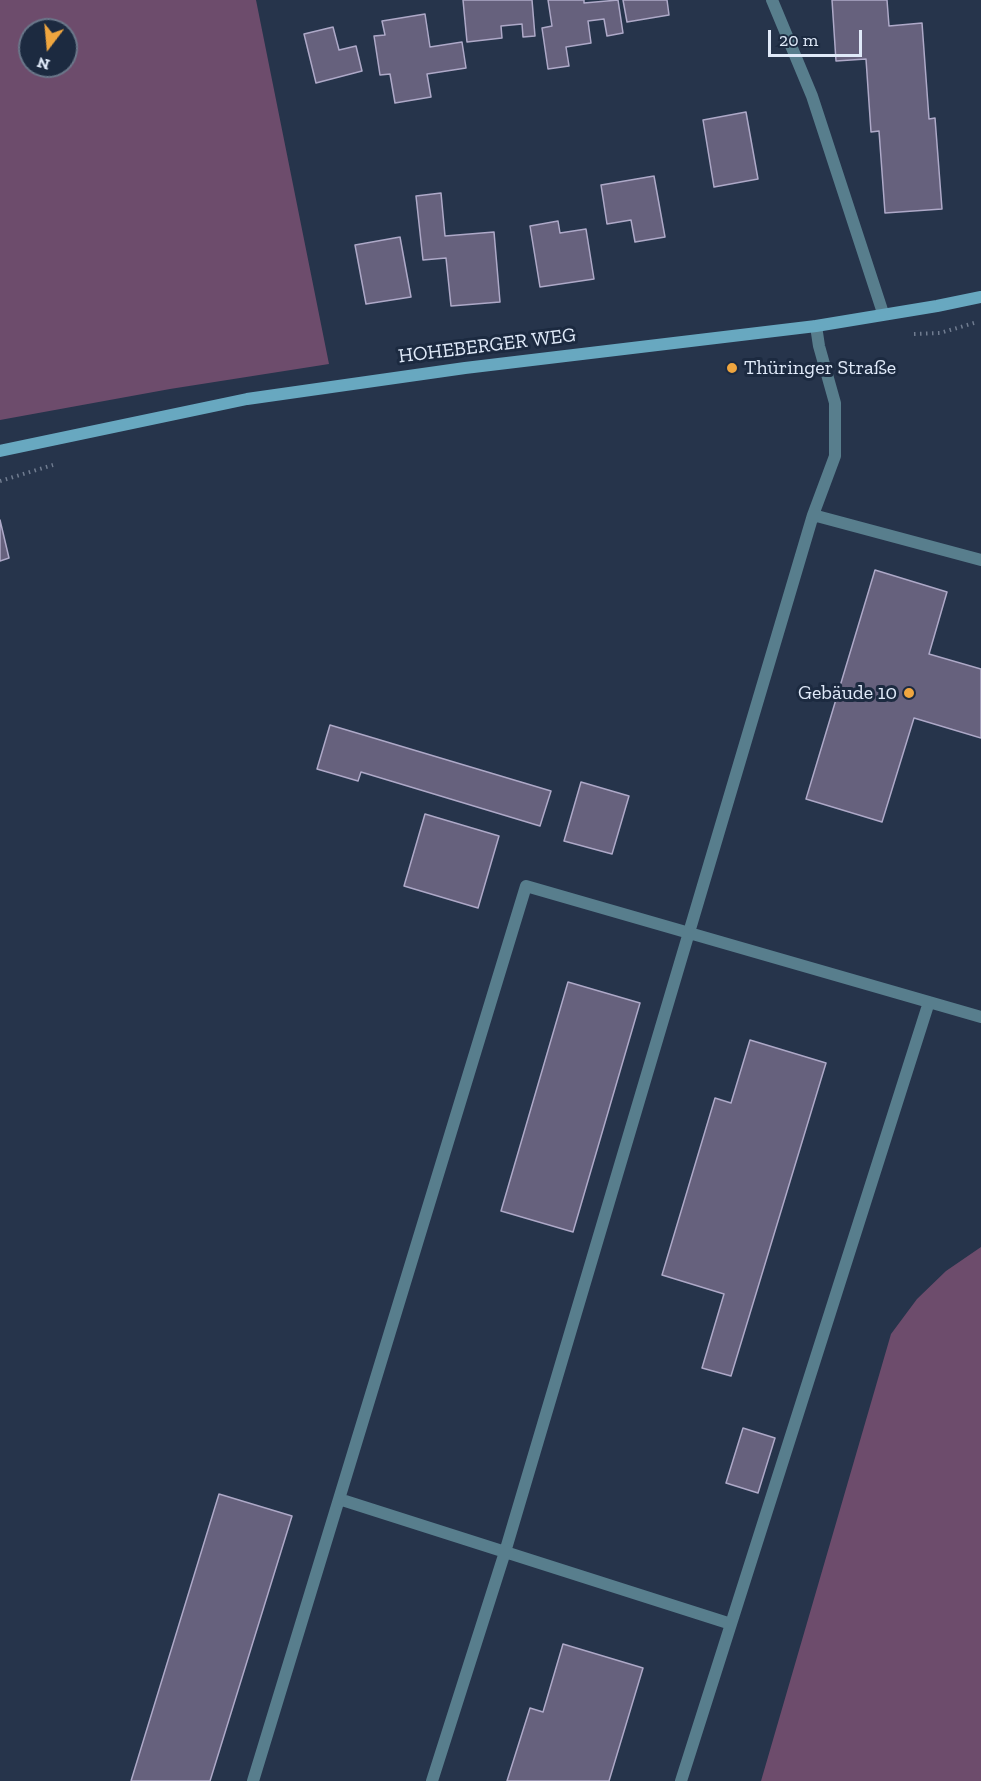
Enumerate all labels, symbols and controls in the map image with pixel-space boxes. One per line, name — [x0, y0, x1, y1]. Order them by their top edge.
north arrow — [18, 18, 78, 78]
scale bar — [771, 18, 866, 56]
text: 20 m — [779, 29, 818, 51]
text: N — [35, 53, 52, 75]
street label: HOHEBERGER WEG — [397, 323, 577, 369]
place label: Thüringer Straße — [744, 356, 896, 380]
marker: Thüringer Straße — [725, 361, 739, 375]
place label: Gebäude 10 — [798, 681, 897, 705]
marker: Gebäude 10 — [902, 686, 916, 700]

